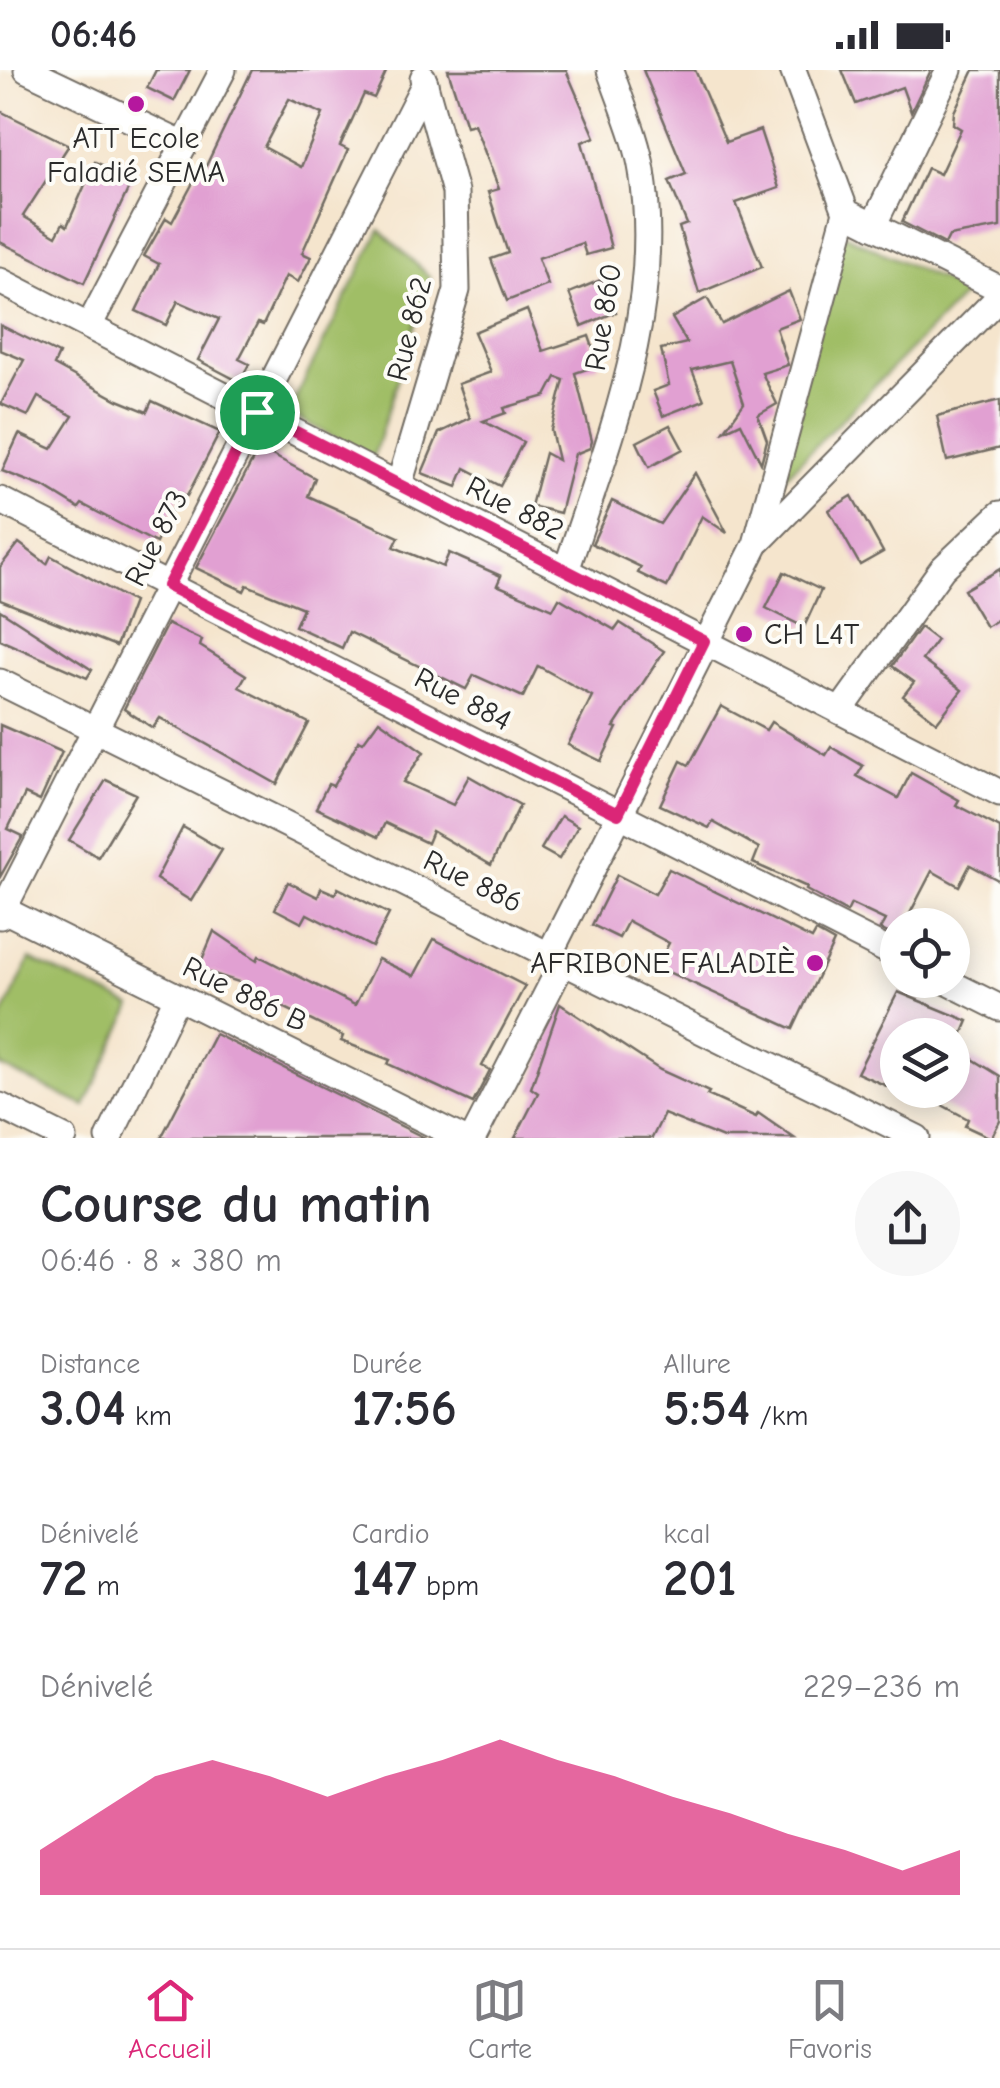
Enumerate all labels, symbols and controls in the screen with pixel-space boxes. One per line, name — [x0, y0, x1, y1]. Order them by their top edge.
text: 06:46 — [50, 13, 137, 57]
marker: ATT Ecole Faladié SEMA — [125, 93, 147, 115]
place label: ATT Ecole Faladié SEMA — [47, 121, 225, 190]
street label: Rue 860 — [578, 261, 629, 373]
street label: Rue 862 — [380, 274, 439, 385]
pin — [215, 370, 300, 455]
icon: arrive — [230, 385, 285, 440]
street label: Rue 882 — [460, 469, 569, 548]
street label: Rue 873 — [117, 484, 195, 592]
place label: CH L4T — [764, 617, 860, 652]
marker: CH L4T — [733, 623, 755, 645]
street label: Rue 884 — [409, 660, 517, 739]
street label: Rue 886 — [418, 843, 528, 920]
map controls — [880, 908, 970, 1108]
button: locate — [880, 908, 970, 998]
place label: AFRIBONE FALADIÈ — [530, 946, 795, 981]
street label: Rue 886 B — [177, 949, 313, 1040]
marker: AFRIBONE FALADIÈ — [804, 952, 826, 974]
button: layers — [880, 1018, 970, 1108]
button: share — [855, 1171, 960, 1276]
text: Course du matin — [40, 1172, 432, 1236]
text: 06:46 · 8 × 380 m — [40, 1242, 282, 1279]
text: Distance — [40, 1348, 140, 1380]
text: Durée — [352, 1348, 422, 1380]
text: Allure — [663, 1348, 731, 1380]
text: 3.04 — [40, 1380, 126, 1438]
text: 17:56 — [352, 1380, 457, 1438]
text: 5:54 — [663, 1380, 750, 1438]
text: km — [126, 1400, 172, 1432]
text: /km — [750, 1400, 809, 1432]
text: Dénivelé — [40, 1518, 139, 1550]
text: Cardio — [352, 1518, 430, 1550]
text: kcal — [663, 1518, 710, 1550]
text: 72 — [40, 1550, 87, 1608]
text: 147 — [352, 1550, 417, 1608]
text: 201 — [663, 1550, 736, 1608]
text: m — [87, 1570, 120, 1602]
text: bpm — [417, 1570, 479, 1602]
text: Dénivelé — [40, 1668, 153, 1705]
text: 229–236 m — [803, 1668, 960, 1705]
tab: Accueil — [128, 1973, 212, 2065]
tab: Carte — [468, 1973, 532, 2065]
tab: Favoris — [788, 1973, 872, 2065]

